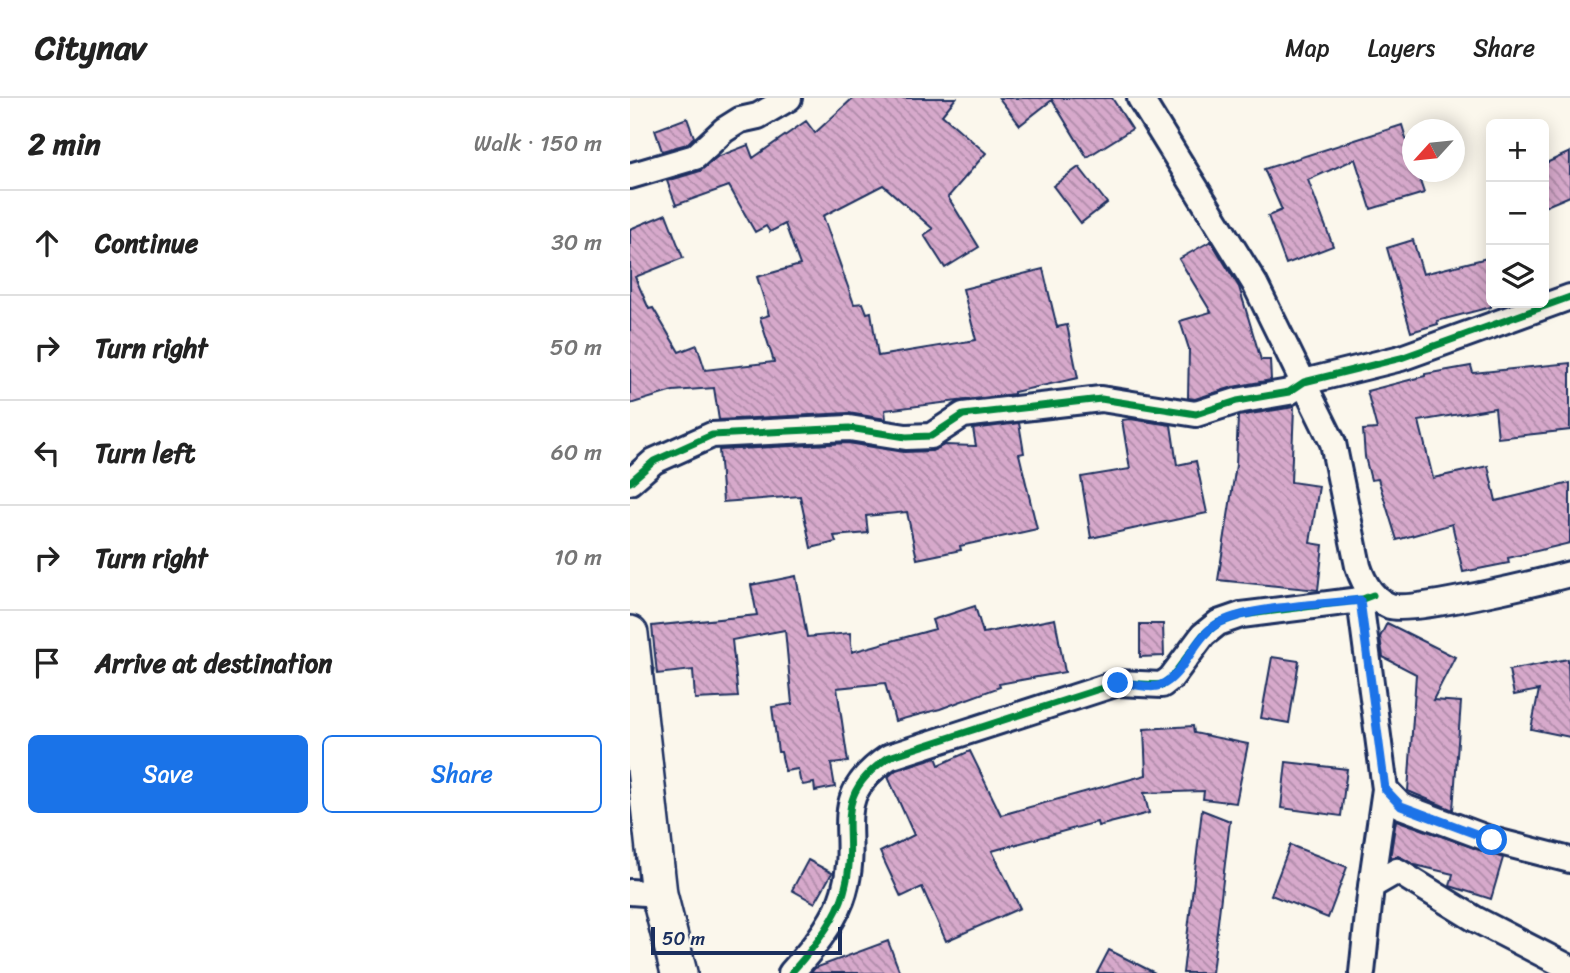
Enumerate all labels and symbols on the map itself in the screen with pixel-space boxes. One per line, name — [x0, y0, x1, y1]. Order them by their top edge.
north arrow — [1402, 119, 1465, 182]
route end — [1102, 667, 1133, 698]
route start — [1476, 824, 1507, 855]
scale bar — [651, 924, 842, 956]

